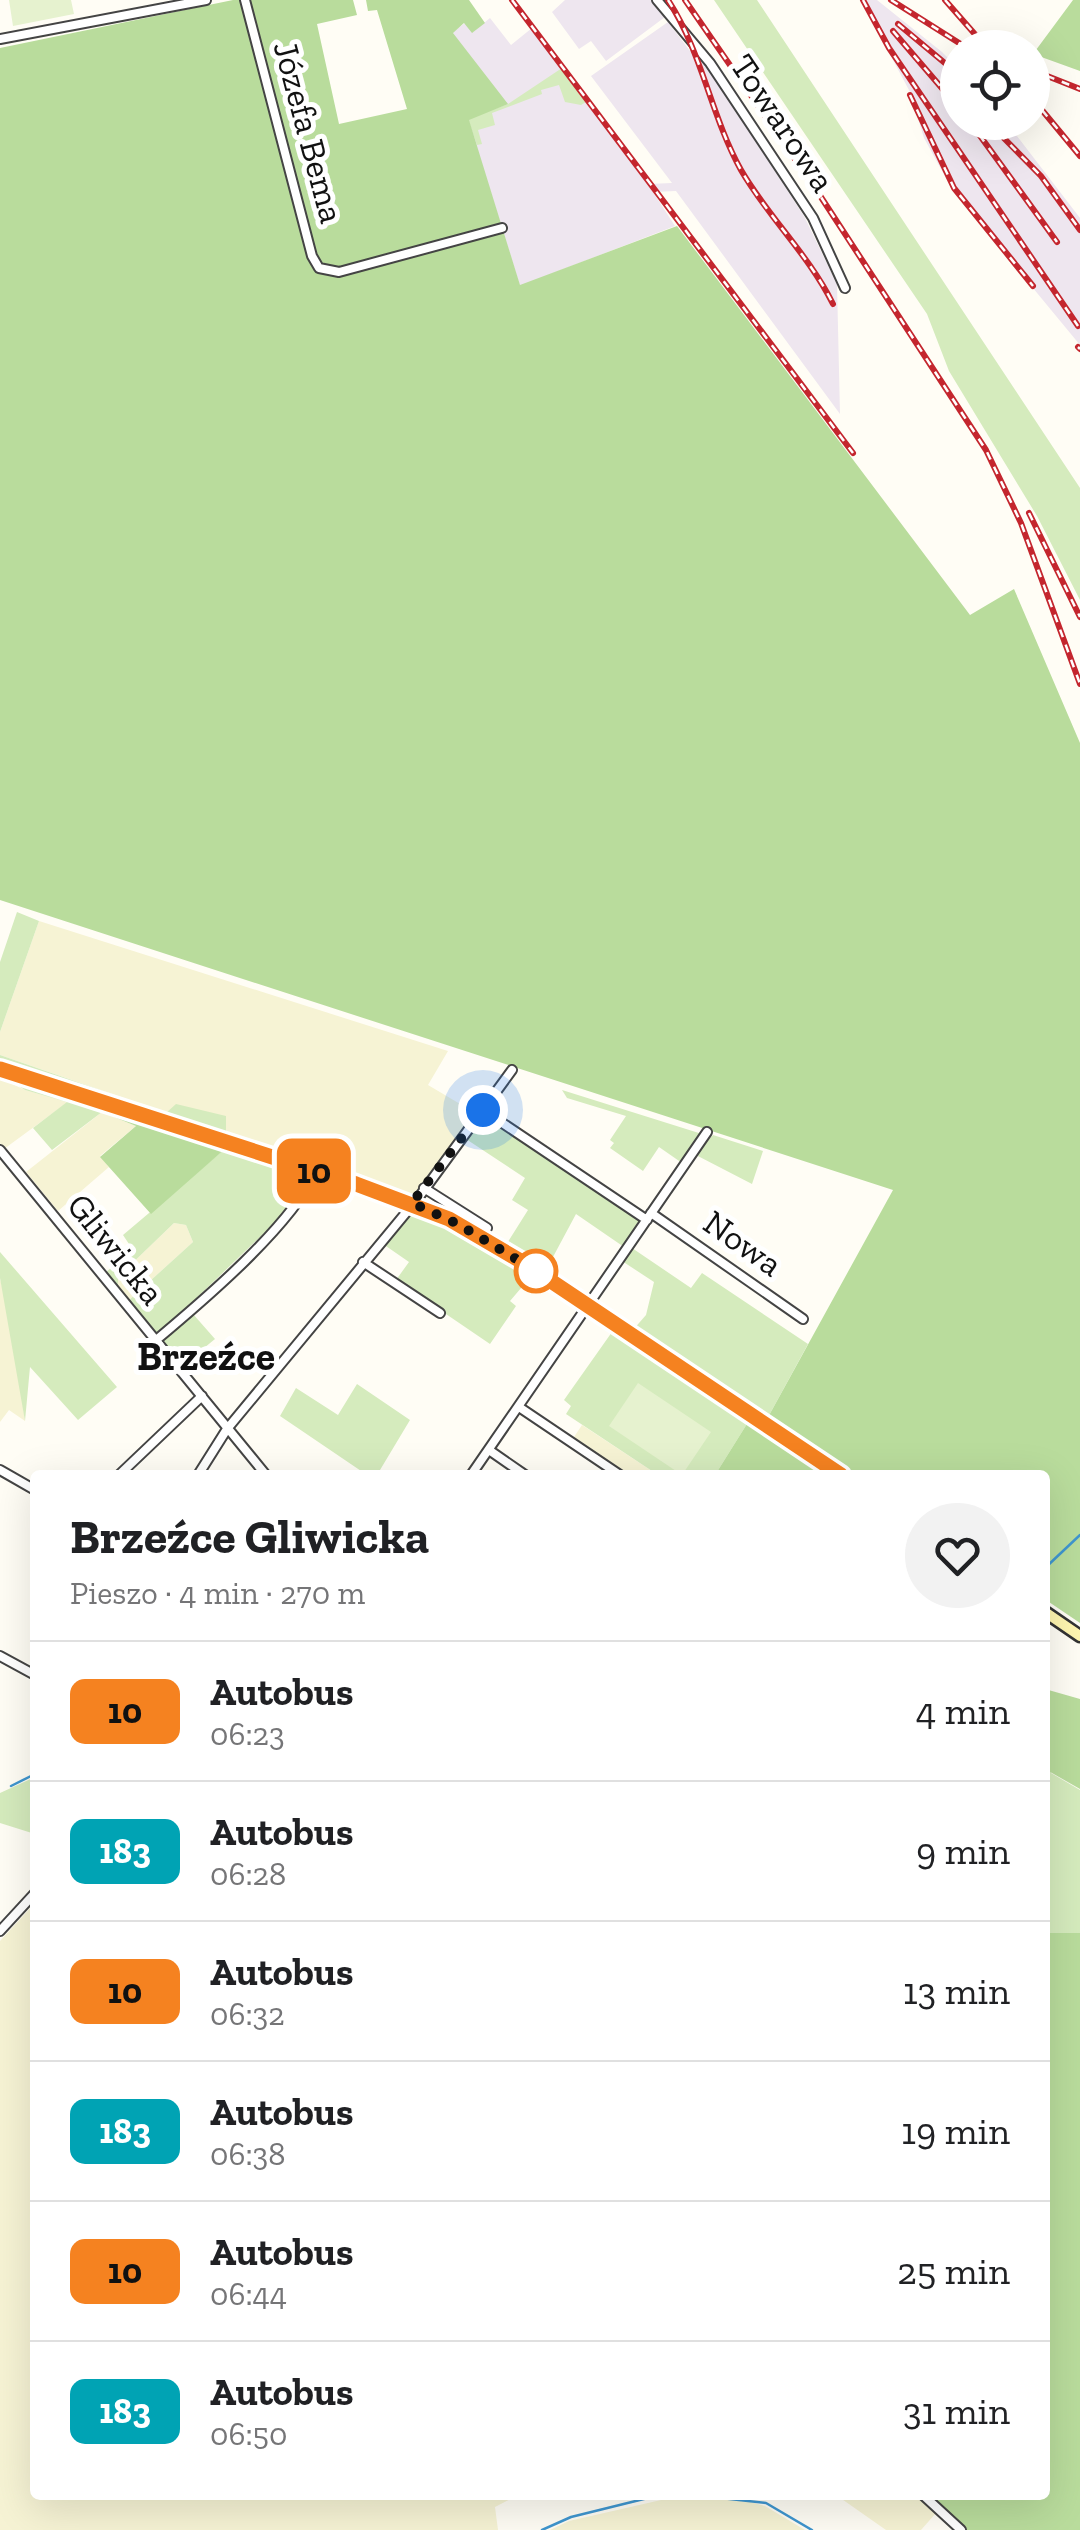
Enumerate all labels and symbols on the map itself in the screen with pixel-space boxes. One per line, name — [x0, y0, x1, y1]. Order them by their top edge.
street label: Józefa Bema — [265, 37, 353, 228]
street label: Towarowa — [722, 46, 844, 200]
your location — [458, 1085, 508, 1135]
line badge: 10 — [269, 1138, 359, 1204]
street label: Gliwicka — [59, 1185, 174, 1313]
street label: Nowa — [696, 1201, 790, 1285]
unlabelled marker — [515, 1250, 557, 1292]
district label: Brzeźce — [137, 1332, 275, 1380]

